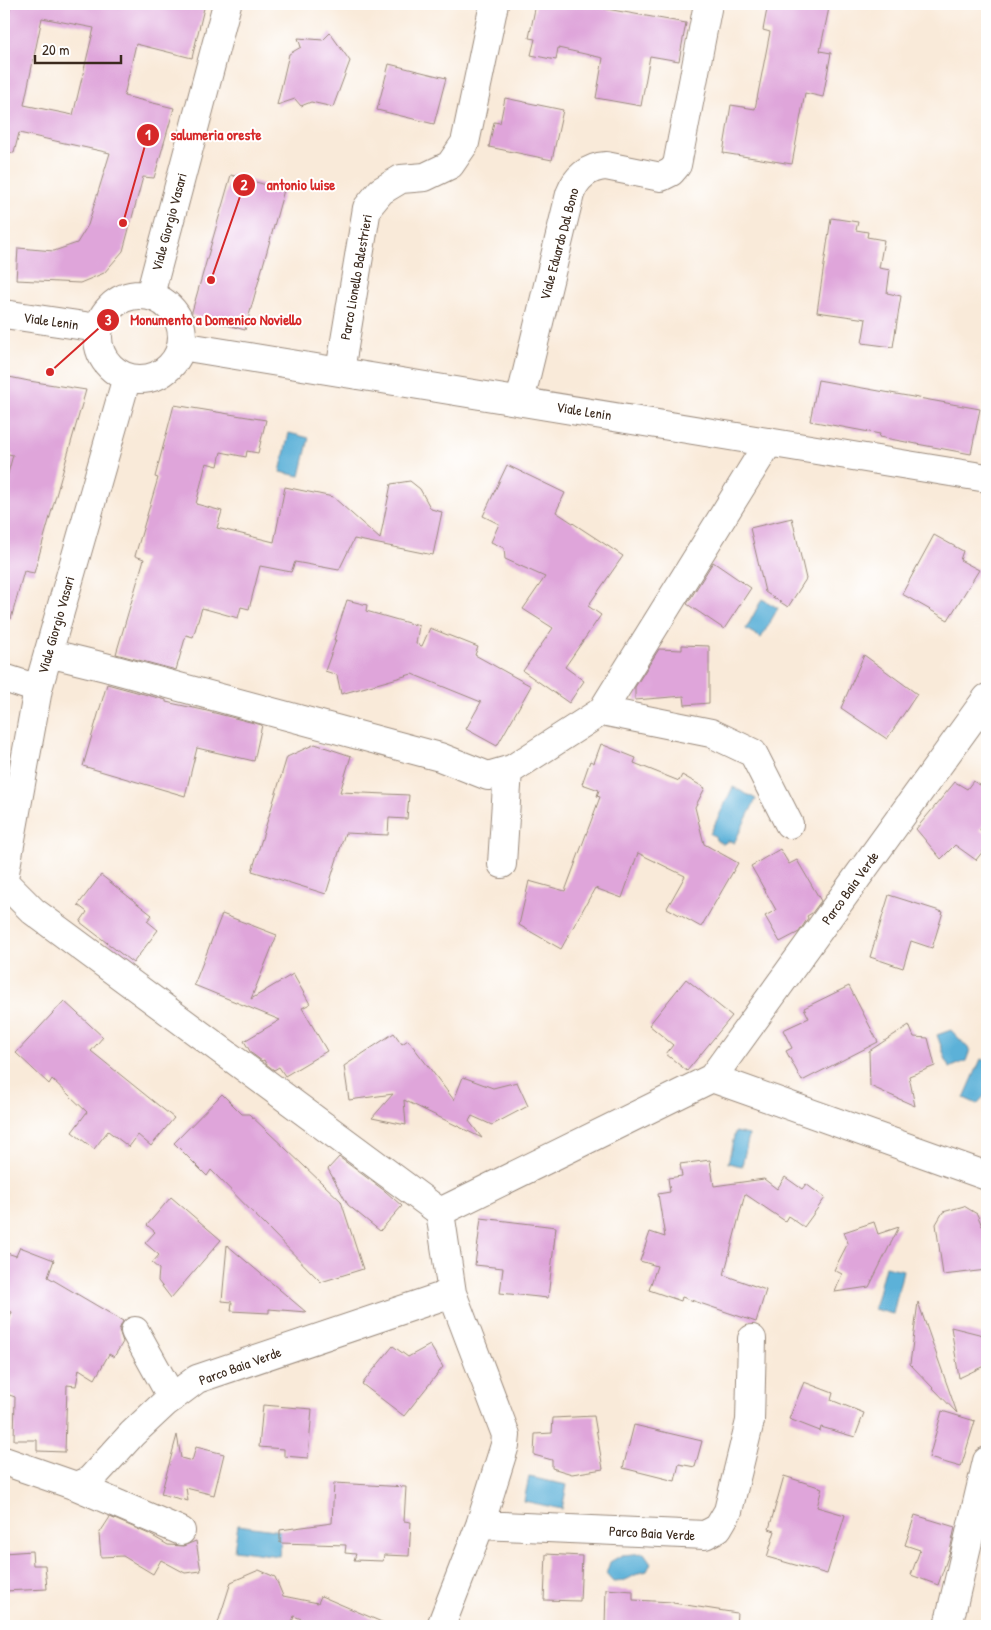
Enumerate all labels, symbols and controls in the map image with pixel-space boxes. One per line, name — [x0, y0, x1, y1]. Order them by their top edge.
scale bar — [35, 32, 121, 64]
text: 20 m — [42, 39, 69, 60]
callout: salumeria oreste — [135, 120, 271, 150]
text: 1 — [145, 124, 151, 145]
text: salumeria oreste — [171, 124, 262, 145]
callout: antonio luise — [231, 170, 345, 200]
street label: Viale Giorgio Vasari — [146, 171, 192, 273]
text: 2 — [240, 174, 248, 195]
text: antonio luise — [267, 174, 335, 195]
street label: Viale Eduardo Dal Bono — [534, 185, 583, 302]
street label: Parco Lionello Balestrieri — [335, 213, 376, 341]
callout: Monumento a Domenico Noviello — [95, 305, 312, 335]
street label: Viale Lenin — [22, 307, 80, 334]
text: 3 — [105, 309, 112, 330]
text: Monumento a Domenico Noviello — [130, 309, 302, 330]
street label: Viale Lenin — [555, 397, 613, 424]
street label: Viale Giorgio Vasari — [32, 574, 80, 676]
street label: Parco Baia Verde — [817, 847, 883, 928]
street label: Parco Baia Verde — [196, 1342, 284, 1389]
street label: Parco Baia Verde — [608, 1521, 696, 1544]

